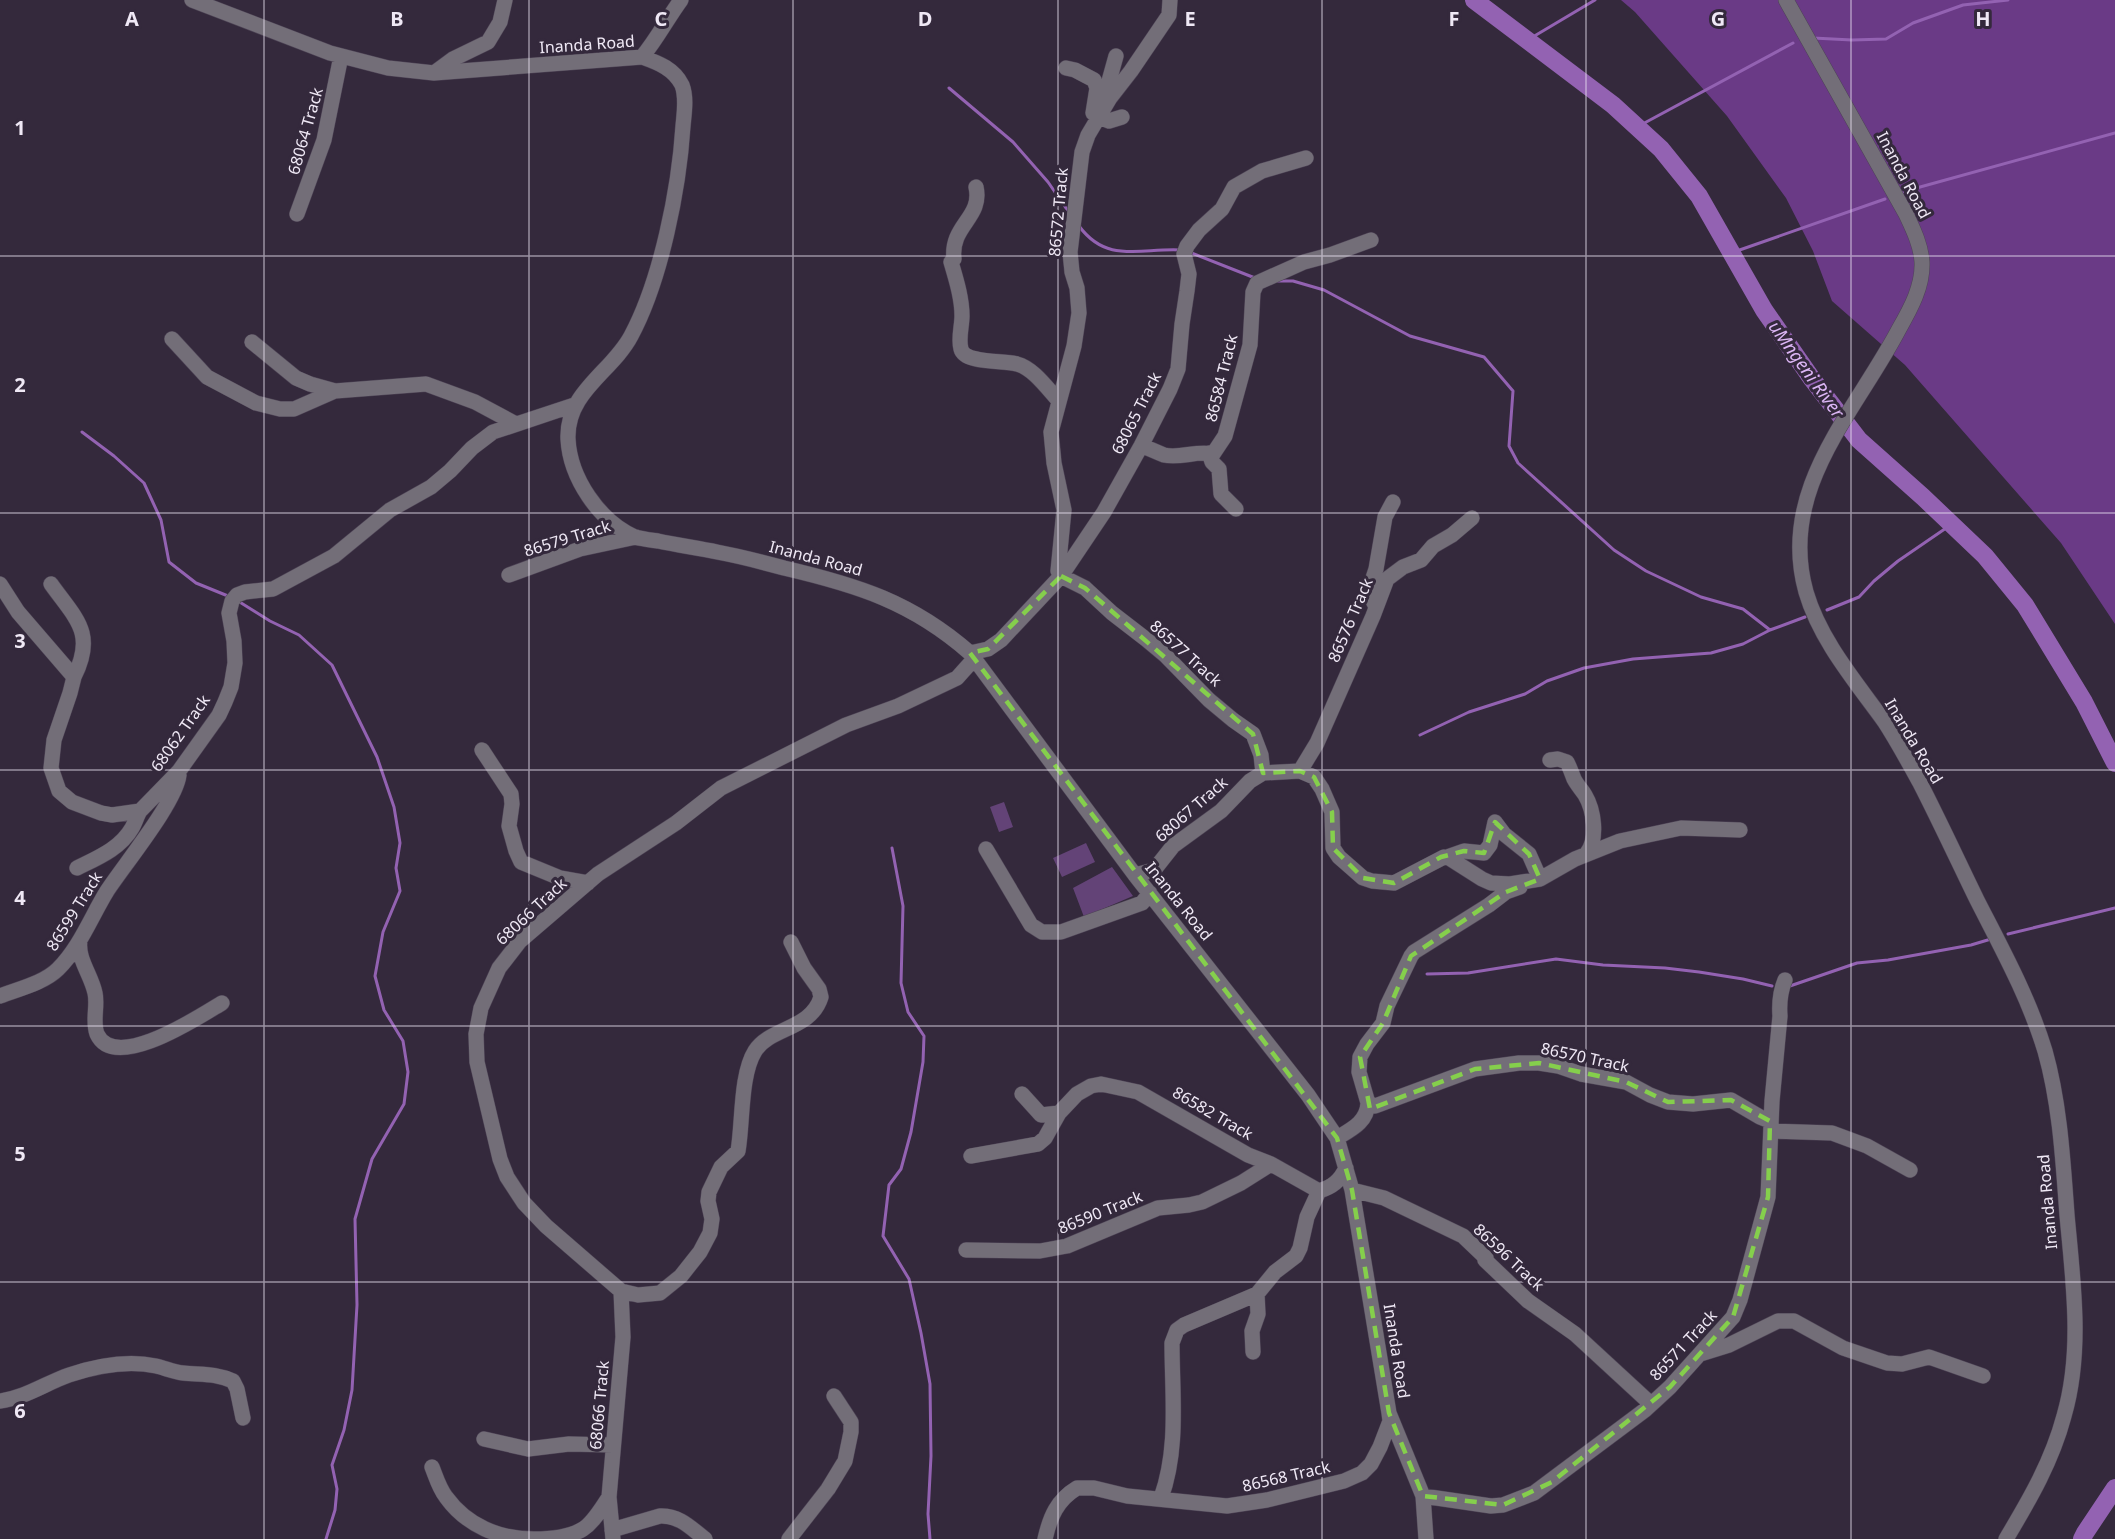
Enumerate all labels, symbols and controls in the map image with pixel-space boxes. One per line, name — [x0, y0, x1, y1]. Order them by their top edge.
text: A — [125, 5, 139, 32]
text: B — [390, 5, 404, 32]
text: C — [655, 5, 668, 32]
text: D — [918, 5, 932, 32]
text: E — [1184, 5, 1196, 32]
text: F — [1449, 5, 1459, 32]
text: G — [1711, 5, 1725, 32]
text: H — [1975, 5, 1991, 32]
street label: Inanda Road — [539, 30, 635, 58]
street label: 68064 Track — [282, 85, 328, 177]
text: 1 — [14, 114, 26, 141]
street label: Inanda Road — [1872, 128, 1936, 222]
street label: 86572 Track — [1043, 166, 1073, 258]
water label: uMngeni River — [1764, 316, 1851, 423]
street label: 86584 Track — [1199, 331, 1243, 424]
street label: 68065 Track — [1106, 368, 1166, 458]
text: 2 — [14, 371, 26, 398]
street label: 86579 Track — [521, 514, 613, 562]
street label: Inanda Road — [767, 535, 865, 581]
street label: 86576 Track — [1322, 574, 1378, 665]
street label: 86577 Track — [1145, 615, 1227, 691]
text: 3 — [14, 627, 26, 654]
street label: 68062 Track — [145, 690, 215, 776]
street label: Inanda Road — [1880, 694, 1948, 788]
street label: 68067 Track — [1150, 771, 1232, 847]
street label: Inanda Road — [1140, 857, 1218, 945]
street label: 86599 Track — [41, 867, 107, 955]
street label: 68066 Track — [491, 872, 572, 950]
text: 4 — [14, 884, 26, 911]
street label: 86570 Track — [1539, 1037, 1632, 1077]
street label: 86582 Track — [1169, 1081, 1258, 1145]
text: 5 — [14, 1140, 26, 1167]
street label: Inanda Road — [2032, 1153, 2062, 1251]
street label: 86590 Track — [1054, 1185, 1146, 1239]
street label: 86596 Track — [1469, 1218, 1550, 1296]
street label: Inanda Road — [1379, 1302, 1415, 1400]
street label: 86571 Track — [1644, 1304, 1722, 1385]
street label: 68066 Track — [584, 1359, 614, 1451]
text: 6 — [14, 1397, 26, 1424]
street label: 86568 Track — [1240, 1455, 1333, 1497]

